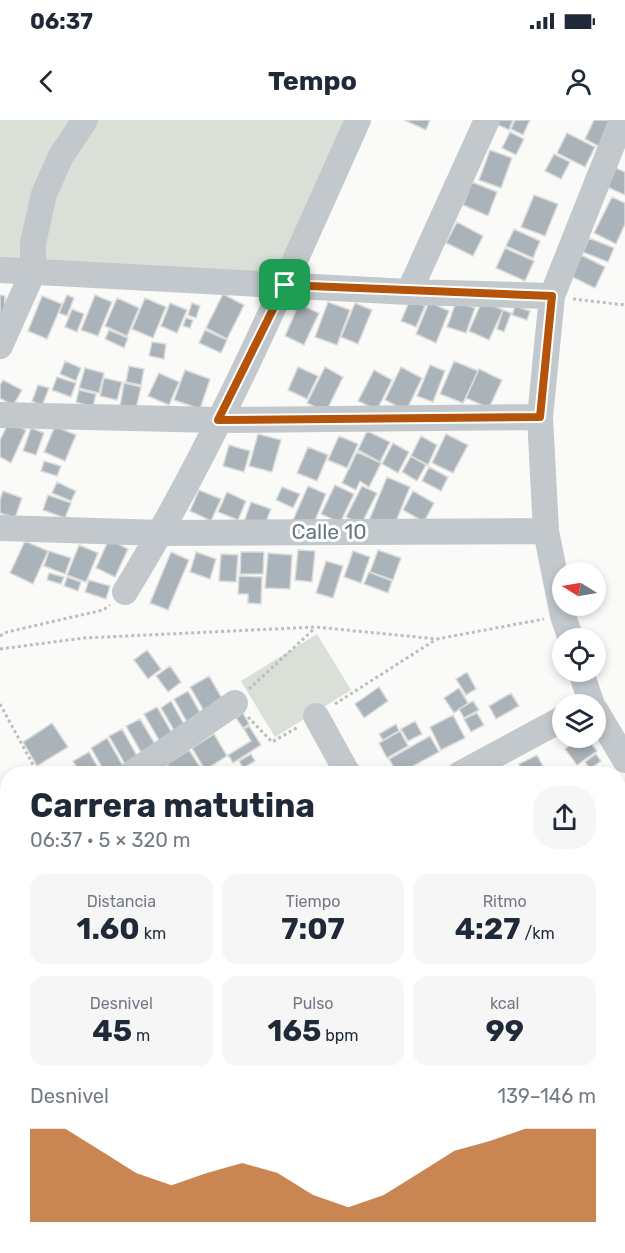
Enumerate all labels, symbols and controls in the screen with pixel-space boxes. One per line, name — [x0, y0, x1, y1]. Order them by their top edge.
text: 06:37 — [30, 8, 93, 35]
icon: back — [30, 65, 63, 98]
text: Tempo — [268, 65, 357, 97]
icon: person — [562, 65, 595, 98]
pin — [259, 259, 310, 310]
icon: arrive — [268, 268, 301, 301]
street label: Calle 10 — [291, 519, 367, 544]
north arrow — [552, 562, 606, 616]
map controls — [552, 562, 606, 748]
button: locate — [552, 628, 606, 682]
button: layers — [552, 694, 606, 748]
text: Carrera matutina — [30, 786, 315, 825]
button: share — [533, 786, 596, 849]
text: 06:37 · 5 × 320 m — [30, 828, 191, 852]
text: Distancia — [87, 892, 156, 911]
text: Tiempo — [285, 892, 340, 911]
text: Ritmo — [483, 892, 527, 911]
text: 1.60 — [77, 911, 140, 947]
text: 7:07 — [281, 911, 345, 947]
text: 4:27 — [455, 911, 521, 947]
text: km — [140, 924, 166, 943]
text: /km — [521, 924, 555, 943]
text: Desnivel — [90, 994, 153, 1013]
text: Pulso — [292, 994, 334, 1013]
text: kcal — [490, 994, 519, 1013]
text: 45 — [92, 1013, 132, 1049]
text: 165 — [267, 1013, 321, 1049]
text: 99 — [485, 1013, 524, 1049]
text: m — [132, 1026, 150, 1045]
text: bpm — [321, 1026, 359, 1045]
text: Desnivel — [30, 1084, 109, 1108]
text: 139–146 m — [497, 1084, 596, 1108]

